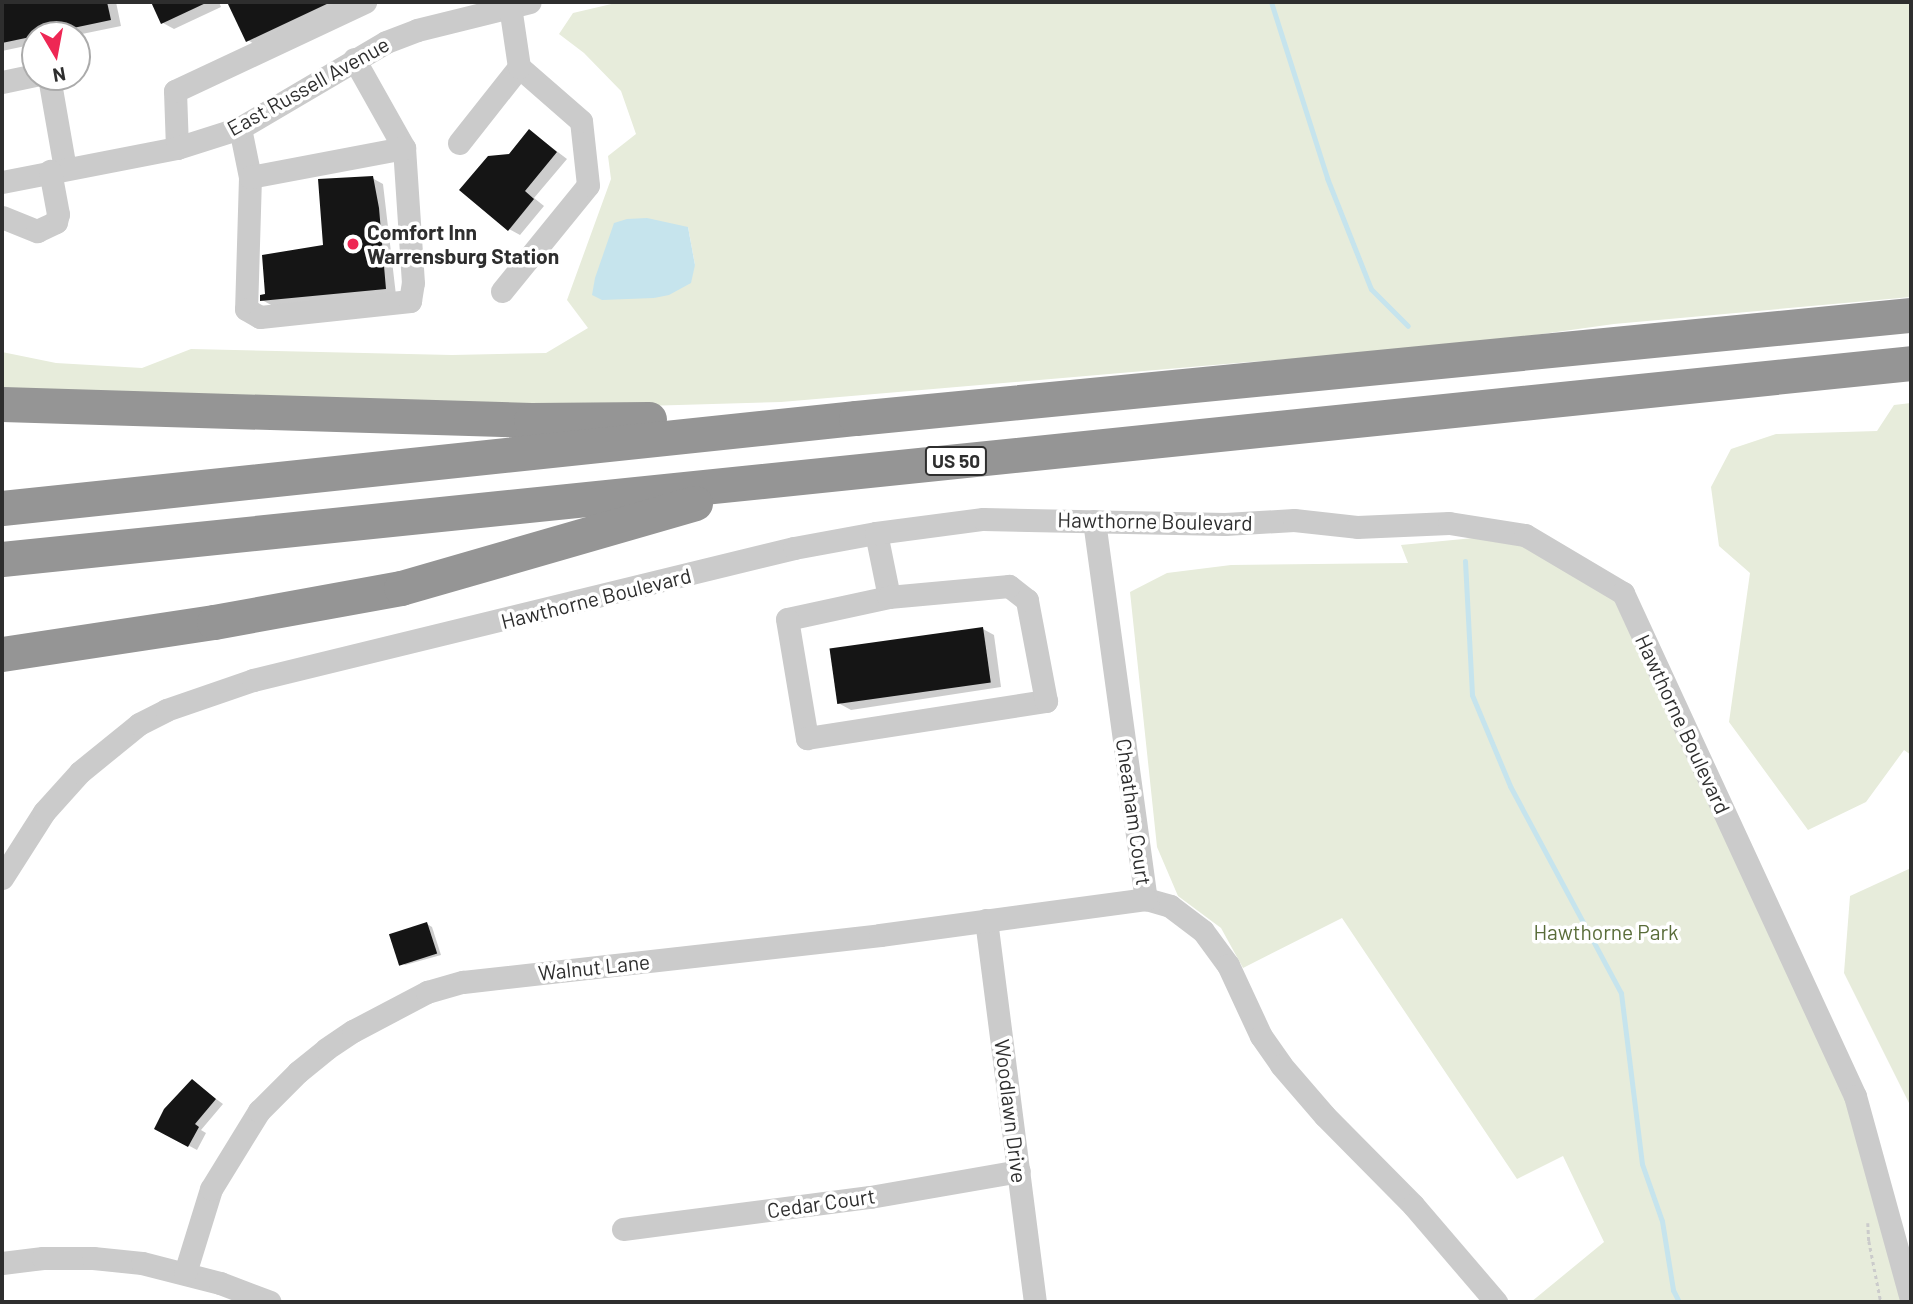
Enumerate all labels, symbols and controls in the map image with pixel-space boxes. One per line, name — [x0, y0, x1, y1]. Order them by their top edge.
north arrow — [21, 21, 91, 91]
street label: East Russell Avenue — [223, 31, 393, 141]
text: N — [51, 63, 68, 88]
place label: Comfort Inn Warrensburg Station — [367, 219, 559, 269]
marker: Comfort Inn Warrensburg Station — [345, 236, 361, 252]
road number: US 50 — [925, 446, 988, 476]
street label: Hawthorne Boulevard — [1057, 507, 1253, 535]
street label: Hawthorne Boulevard — [498, 562, 694, 634]
street label: Hawthorne Boulevard — [1630, 630, 1736, 818]
street label: Cheatham Court — [1111, 737, 1157, 887]
park label: Hawthorne Park — [1533, 919, 1679, 945]
street label: Walnut Lane — [537, 949, 651, 985]
street label: Woodlawn Drive — [990, 1038, 1032, 1184]
street label: Cedar Court — [765, 1183, 877, 1223]

